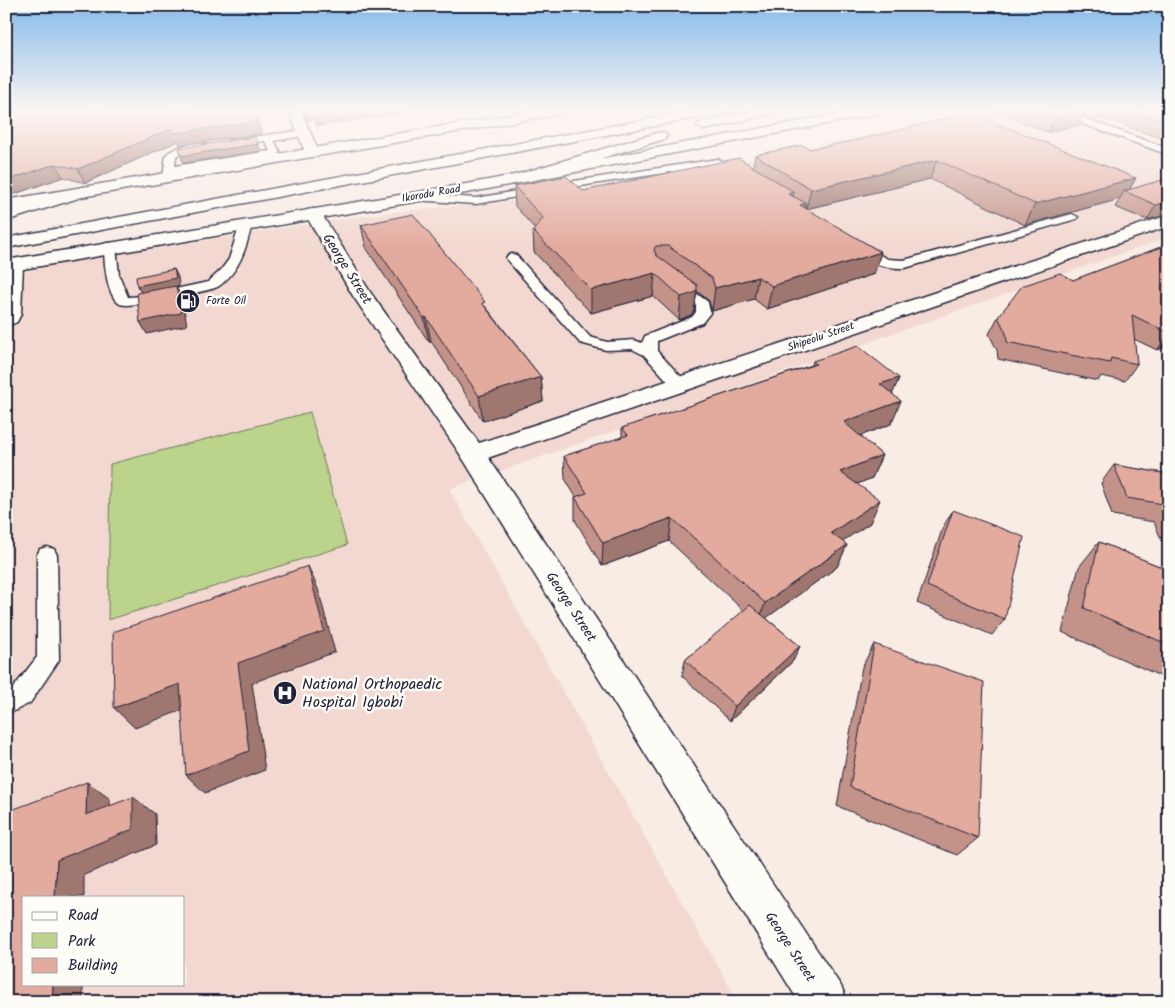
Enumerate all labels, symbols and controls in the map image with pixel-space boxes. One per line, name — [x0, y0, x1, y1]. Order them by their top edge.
street label: Ikorodu Road — [400, 180, 462, 208]
street label: George Street — [316, 229, 378, 309]
fuel station icon: Forte Oil — [175, 288, 201, 314]
place label: Forte Oil — [206, 292, 246, 310]
street label: Shipeolu Street — [785, 317, 858, 357]
street label: George Street — [540, 568, 602, 647]
place label: National Orthopaedic Hospital Igbobi — [302, 672, 442, 715]
hospital icon: National Orthopaedic Hospital Igbobi — [272, 680, 298, 706]
legend — [22, 896, 185, 986]
text: Road — [68, 904, 99, 928]
street label: George Street — [759, 908, 821, 987]
text: Park — [68, 930, 96, 954]
text: Building — [68, 954, 118, 978]

